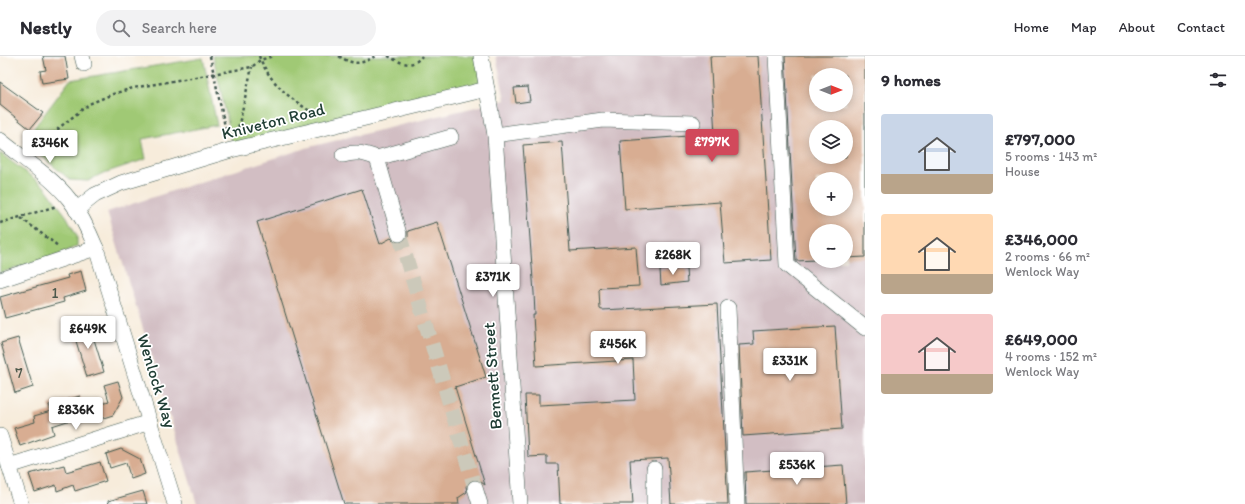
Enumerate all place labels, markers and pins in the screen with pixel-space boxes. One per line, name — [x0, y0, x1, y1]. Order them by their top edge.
pin: £797K — [684, 129, 740, 163]
pin: £346K — [22, 130, 78, 164]
pin: £268K — [645, 242, 701, 276]
pin: £371K — [465, 264, 521, 298]
pin: £649K — [60, 316, 116, 350]
pin: £456K — [590, 331, 646, 365]
pin: £331K — [762, 348, 818, 382]
pin: £836K — [48, 397, 104, 431]
pin: £536K — [769, 452, 825, 486]

